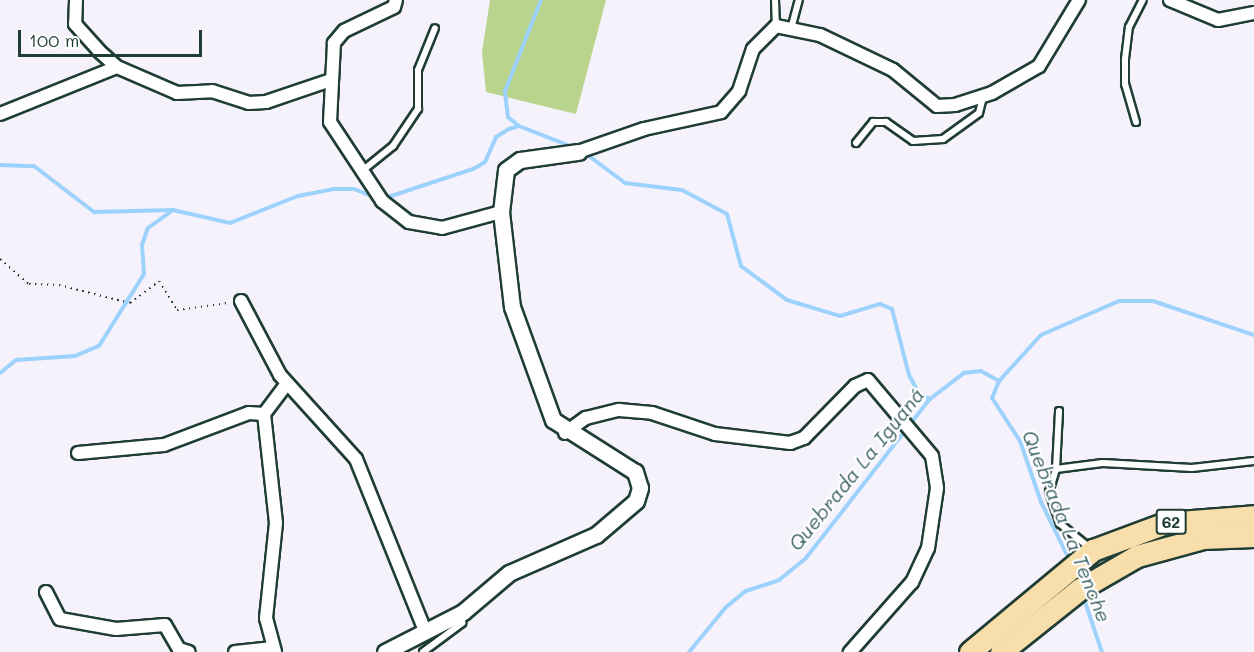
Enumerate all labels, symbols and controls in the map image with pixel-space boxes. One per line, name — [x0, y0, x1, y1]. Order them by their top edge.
scale bar — [21, 18, 206, 56]
text: 100 m — [29, 28, 79, 52]
water label: Quebrada La Iguaná — [783, 383, 929, 555]
water label: Quebrada La Tenche — [1017, 426, 1117, 626]
road number: 62 — [1154, 509, 1188, 535]

